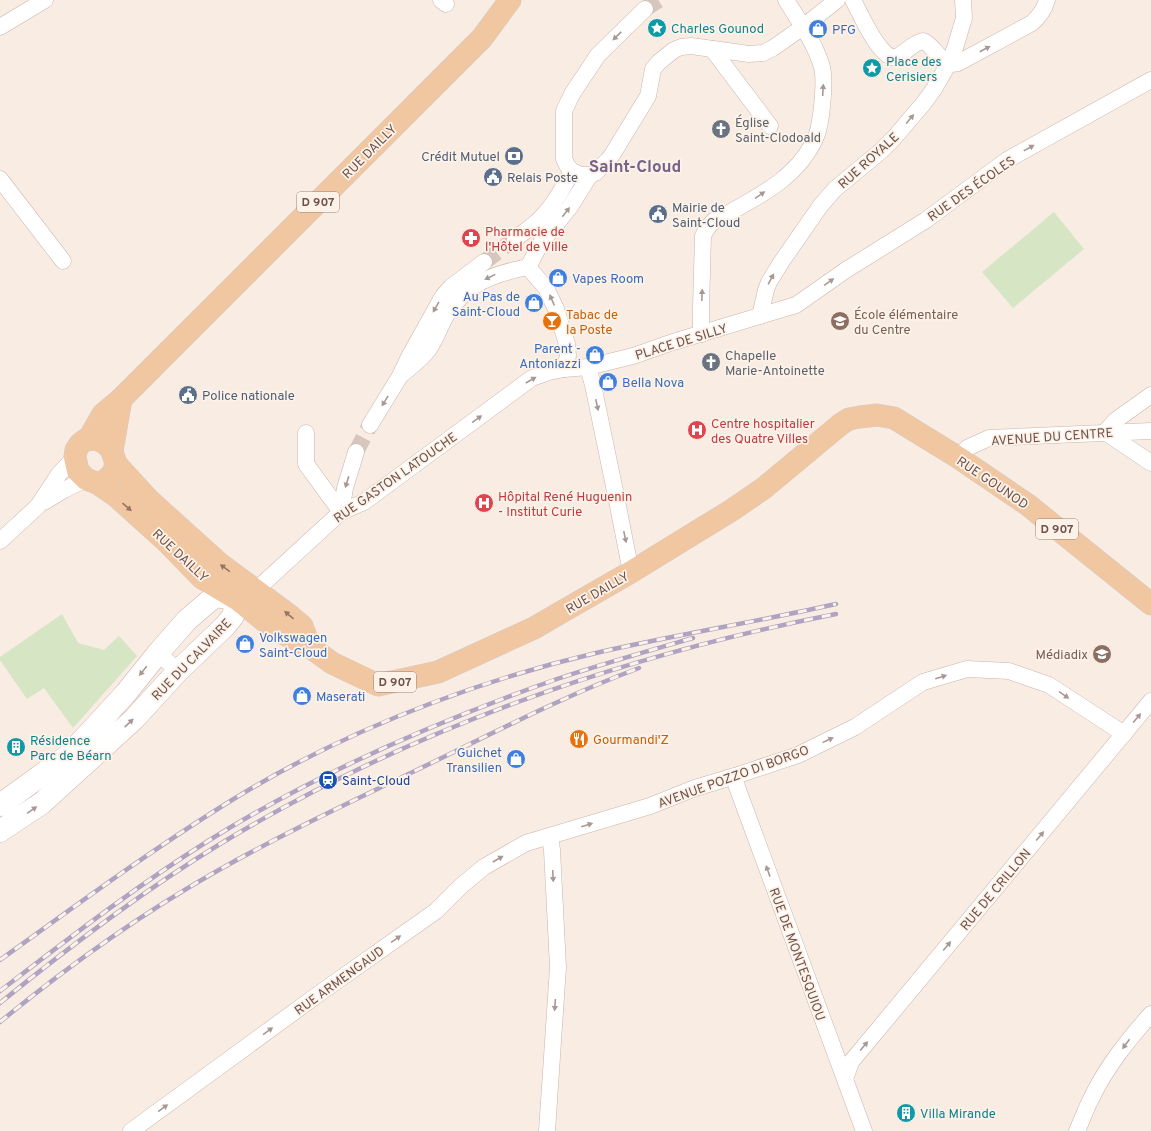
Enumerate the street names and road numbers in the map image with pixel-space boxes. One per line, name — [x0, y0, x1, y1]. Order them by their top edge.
street label: RUE DAILLY — [340, 122, 401, 183]
street label: RUE ROYALE — [836, 130, 903, 193]
street label: RUE DES ÉCOLES — [924, 152, 1019, 226]
road number: D 907 — [297, 192, 339, 212]
street label: PLACE DE SILLY — [633, 321, 730, 365]
street label: AVENUE DU CENTRE — [990, 426, 1114, 450]
street label: RUE GASTON LATOUCHE — [331, 430, 461, 527]
street label: RUE GOUNOD — [953, 454, 1031, 514]
road number: D 907 — [1036, 519, 1078, 539]
street label: RUE DAILLY — [148, 527, 211, 586]
street label: RUE DAILLY — [563, 569, 633, 618]
street label: RUE DU CALVAIRE — [149, 616, 236, 705]
road number: D 907 — [374, 672, 416, 692]
street label: AVENUE POZZO DI BORGO — [656, 743, 812, 813]
street label: RUE DE CRILLON — [958, 846, 1035, 934]
street label: RUE DE MONTESQUIOU — [765, 886, 828, 1023]
street label: RUE ARMENGAUD — [292, 944, 388, 1020]

